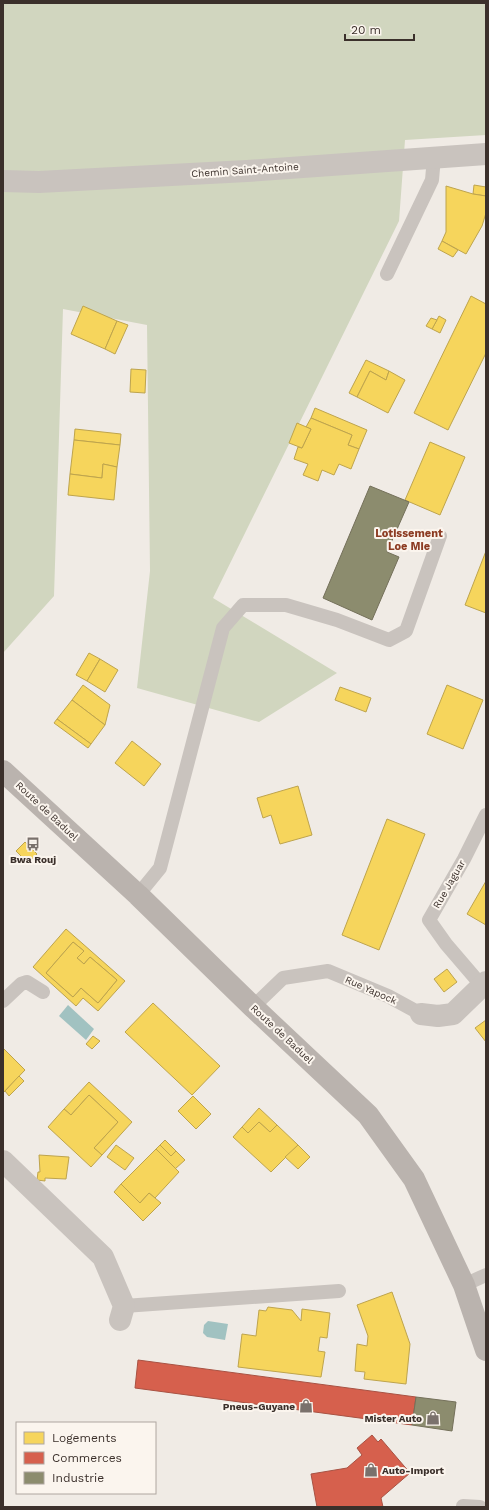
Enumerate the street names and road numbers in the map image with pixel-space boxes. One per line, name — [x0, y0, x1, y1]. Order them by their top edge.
street label: Chemin Saint-Antoine — [191, 161, 299, 179]
street label: Route de Baduel — [14, 779, 80, 843]
street label: Rue Jaguar — [431, 858, 467, 910]
street label: Rue Yapock — [343, 974, 399, 1006]
street label: Route de Baduel — [249, 1002, 315, 1066]

